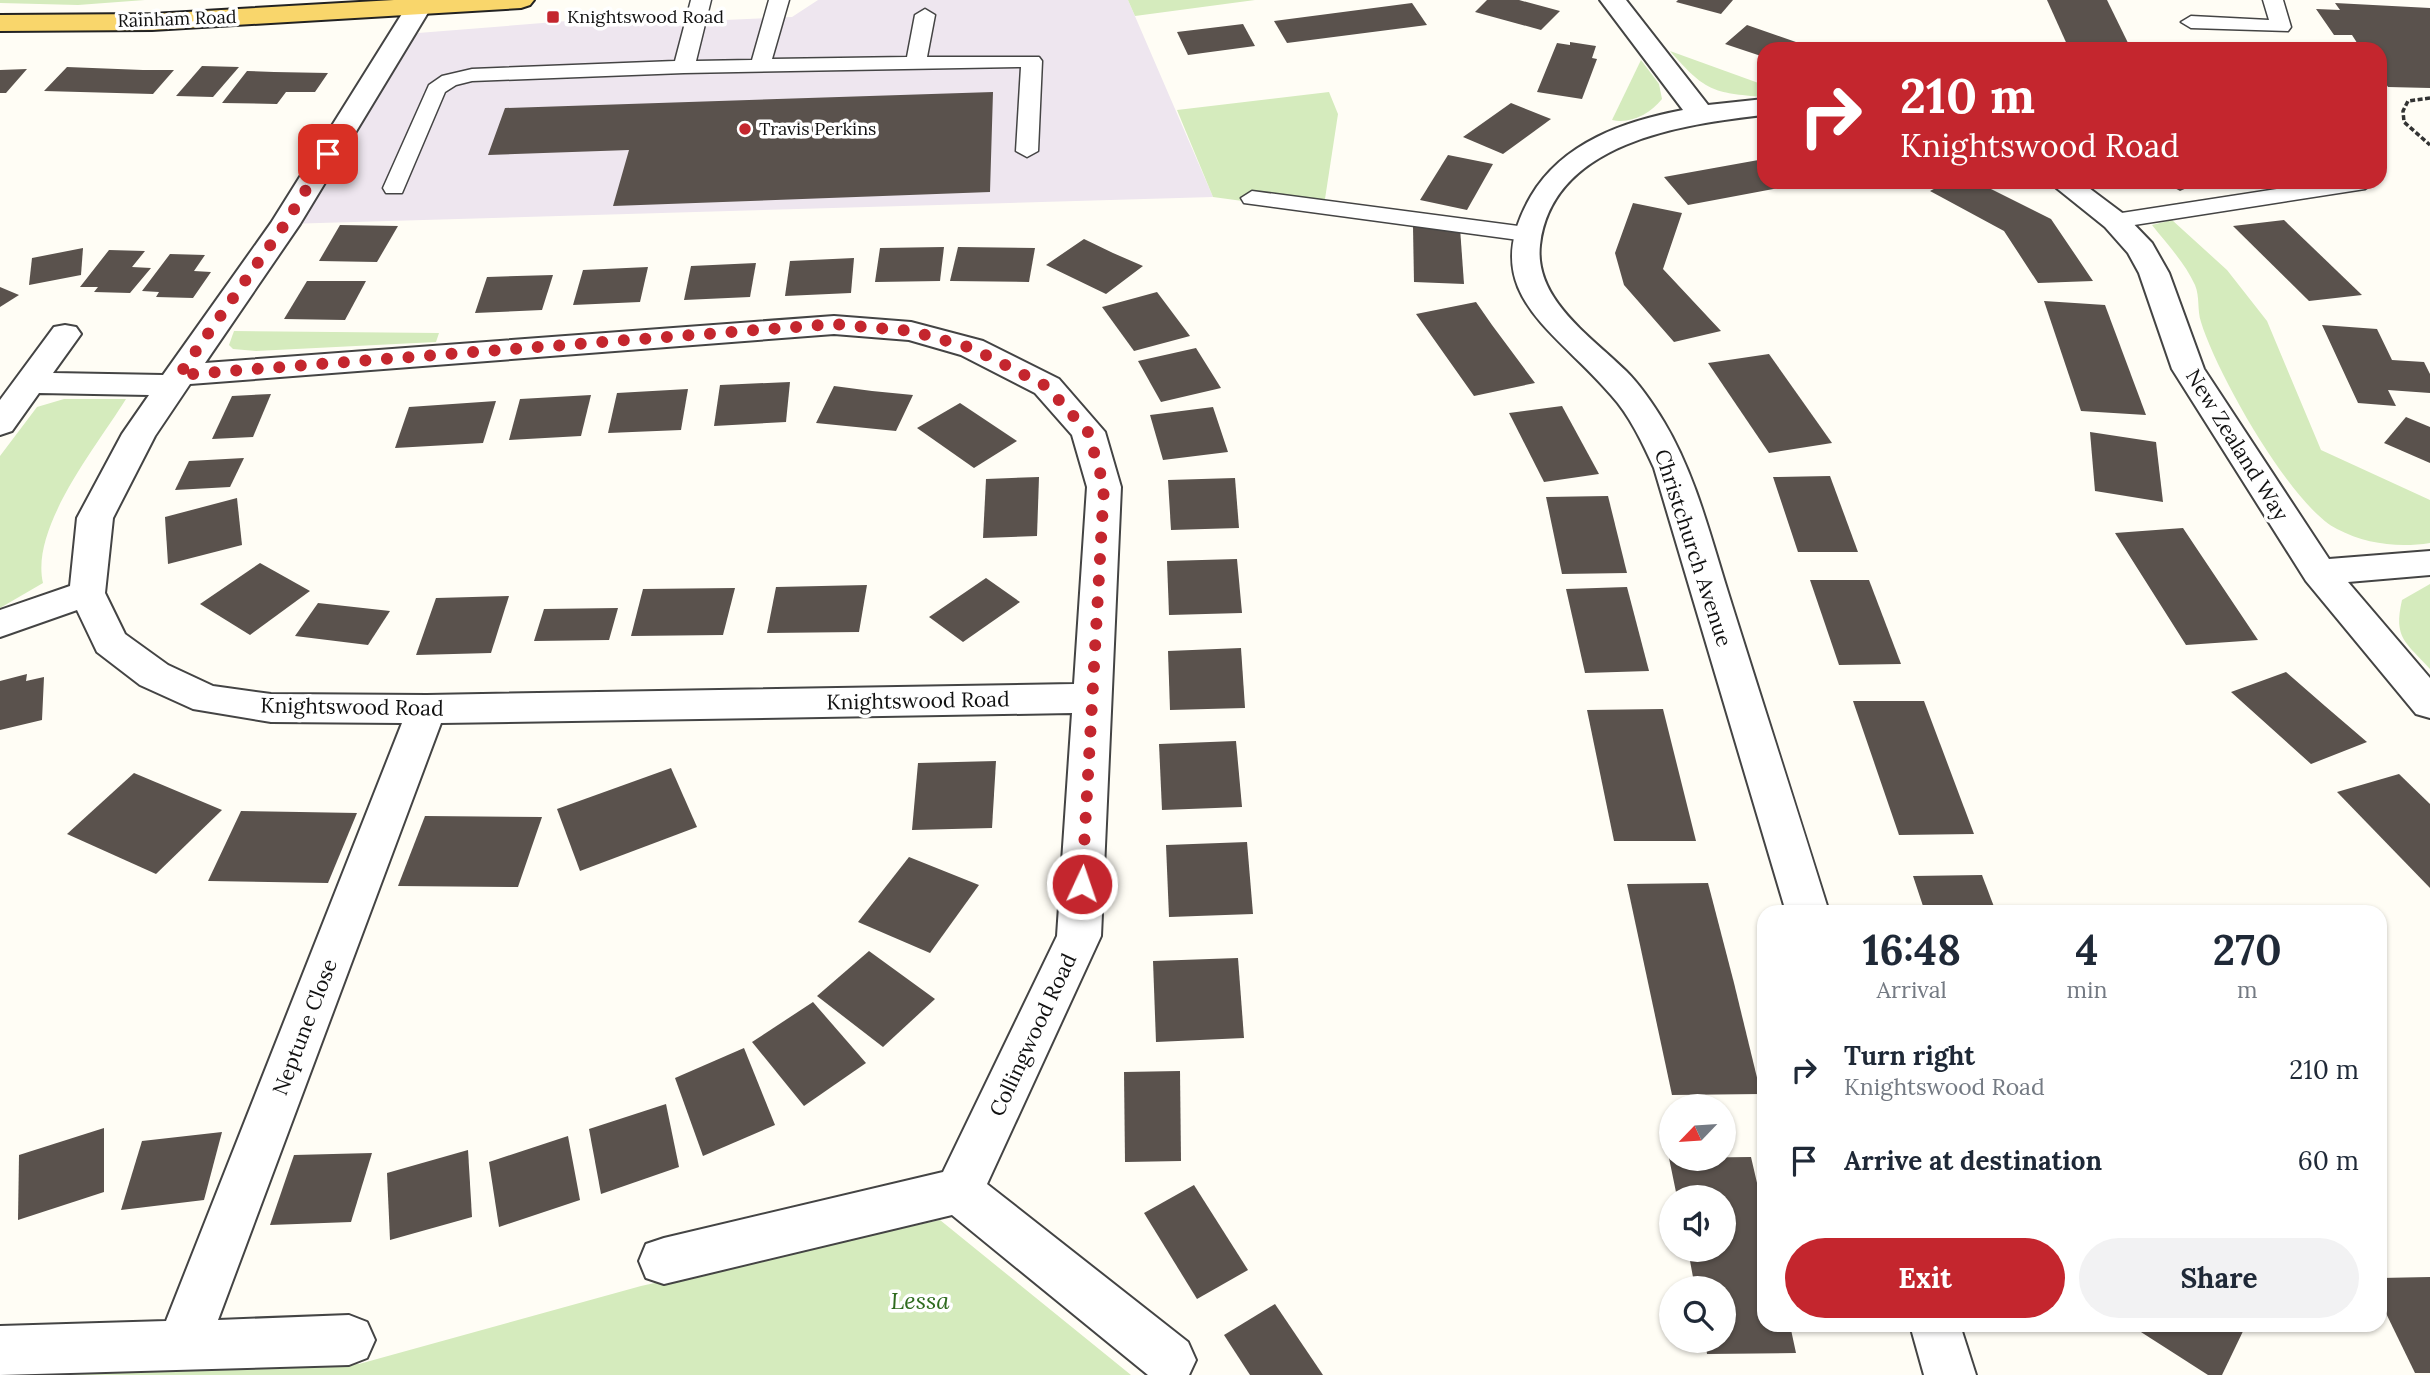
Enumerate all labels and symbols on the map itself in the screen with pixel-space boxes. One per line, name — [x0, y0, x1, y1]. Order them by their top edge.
street label: Rainham Road — [117, 5, 237, 32]
place label: Knightswood Road — [567, 5, 724, 28]
marker: Knightswood Road — [545, 9, 561, 25]
place label: Travis Perkins — [759, 117, 876, 140]
marker: Travis Perkins — [737, 121, 753, 137]
pin — [298, 124, 358, 184]
street label: New Zealand Way — [2180, 364, 2295, 525]
street label: Christchurch Avenue — [1649, 446, 1738, 650]
street label: Knightswood Road — [826, 685, 1010, 716]
street label: Knightswood Road — [260, 691, 444, 722]
position arrow — [1045, 847, 1119, 921]
street label: Collingwood Road — [983, 949, 1082, 1121]
street label: Neptune Close — [266, 955, 343, 1099]
north arrow — [1659, 1094, 1736, 1171]
park label: Lessa — [891, 1285, 950, 1316]

